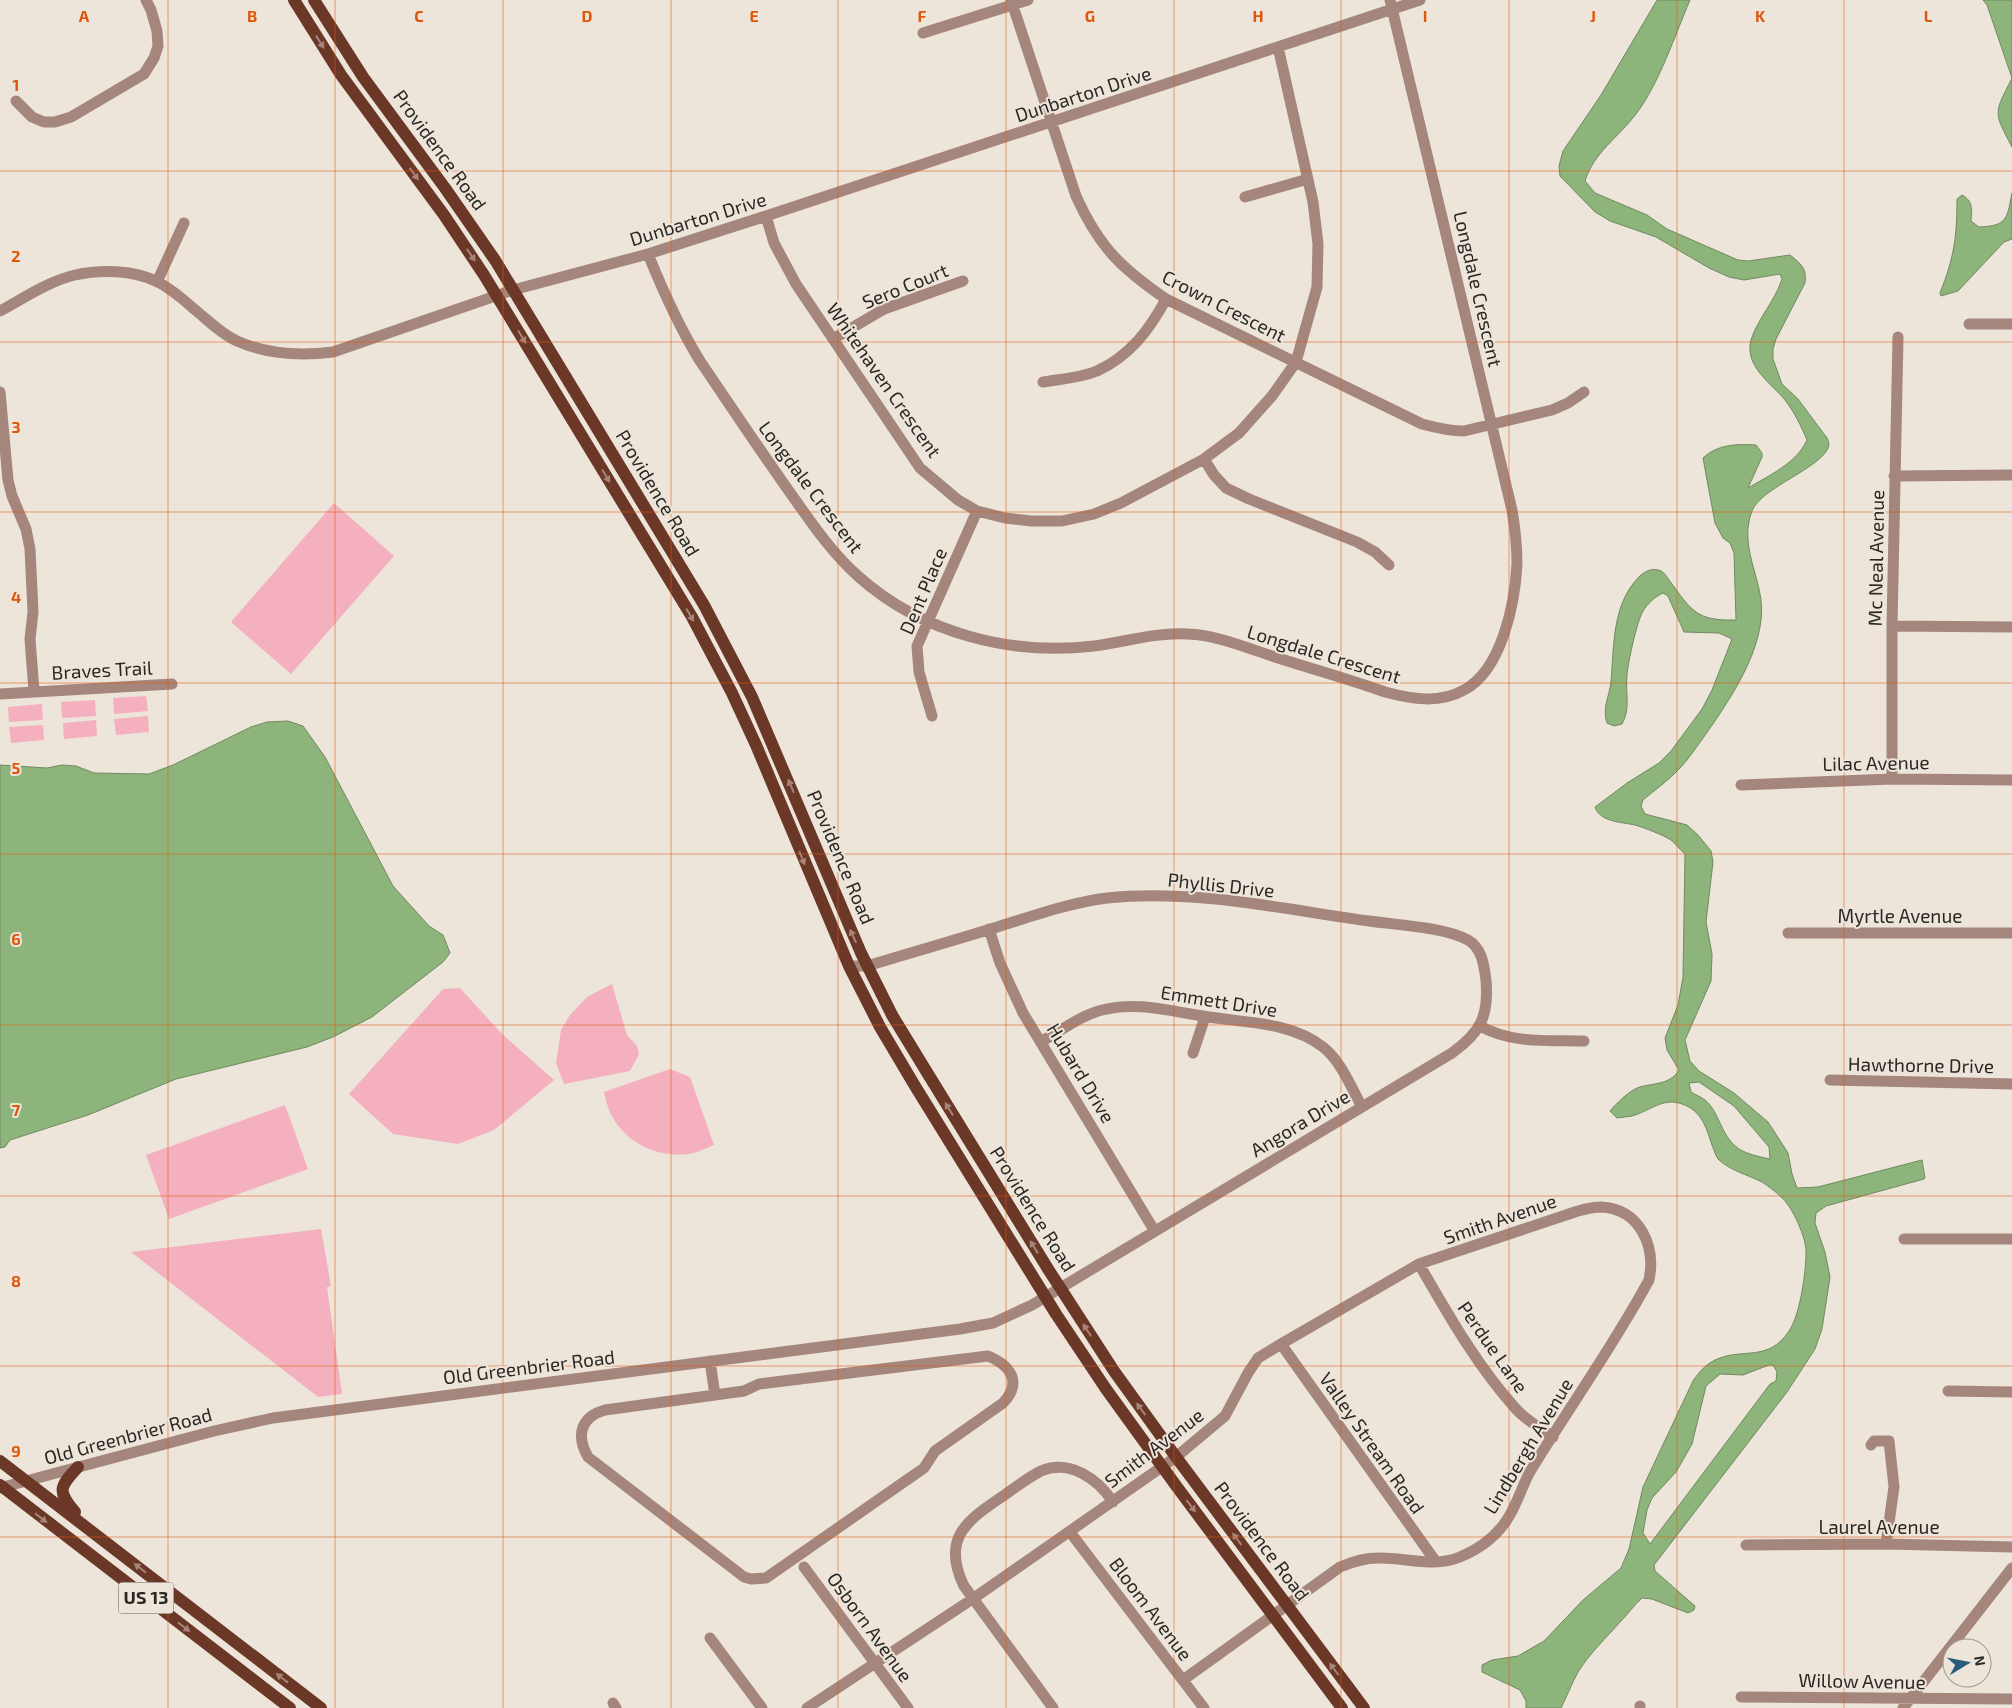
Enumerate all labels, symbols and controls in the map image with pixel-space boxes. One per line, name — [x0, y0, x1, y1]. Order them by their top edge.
text: A — [79, 6, 90, 25]
text: B — [247, 6, 257, 25]
text: C — [414, 6, 424, 25]
text: D — [582, 6, 593, 25]
text: E — [749, 6, 759, 25]
text: F — [918, 6, 927, 25]
text: G — [1085, 6, 1095, 25]
text: H — [1252, 6, 1264, 25]
text: I — [1423, 6, 1427, 25]
text: J — [1590, 6, 1596, 25]
text: K — [1755, 6, 1766, 25]
text: L — [1924, 6, 1933, 25]
one-way arrow — [315, 35, 324, 48]
street label: Dunbarton Drive — [1012, 61, 1154, 126]
text: 1 — [13, 75, 19, 94]
street label: Providence Road — [389, 85, 492, 215]
one-way arrow — [409, 167, 419, 181]
street label: Dunbarton Drive — [627, 187, 769, 250]
street label: Longdale Crescent — [1449, 209, 1508, 369]
text: 2 — [11, 246, 21, 265]
one-way arrow — [466, 248, 476, 261]
street label: Sero Court — [859, 258, 951, 313]
street label: Crown Crescent — [1159, 265, 1290, 347]
street label: Whitehaven Crescent — [822, 298, 947, 462]
one-way arrow — [517, 331, 526, 344]
street label: Longdale Crescent — [754, 416, 868, 557]
text: 3 — [11, 417, 21, 436]
street label: Providence Road — [612, 425, 705, 560]
one-way arrow — [602, 469, 611, 482]
street label: Mc Neal Avenue — [1863, 489, 1888, 627]
street label: Dent Place — [894, 544, 951, 638]
text: 4 — [11, 587, 21, 606]
one-way arrow — [686, 608, 695, 622]
street label: Longdale Crescent — [1245, 619, 1404, 688]
street label: Braves Trail — [51, 655, 153, 684]
street label: Lilac Avenue — [1822, 750, 1930, 775]
text: 5 — [12, 758, 21, 777]
one-way arrow — [786, 779, 794, 793]
street label: Providence Road — [803, 786, 880, 927]
one-way arrow — [799, 850, 807, 865]
street label: Phyllis Drive — [1166, 867, 1276, 902]
street label: Myrtle Avenue — [1838, 904, 1962, 927]
text: 6 — [11, 929, 21, 948]
one-way arrow — [849, 929, 857, 943]
street label: Emmett Drive — [1159, 980, 1279, 1021]
street label: Hubard Drive — [1043, 1019, 1120, 1127]
street label: Hawthorne Drive — [1848, 1052, 1994, 1077]
street label: Angora Drive — [1246, 1084, 1353, 1161]
text: 7 — [12, 1100, 21, 1119]
one-way arrow — [944, 1102, 953, 1115]
street label: Providence Road — [986, 1142, 1081, 1276]
street label: Smith Avenue — [1440, 1188, 1559, 1249]
one-way arrow — [1030, 1240, 1039, 1253]
text: 8 — [11, 1271, 21, 1290]
street label: Perdue Lane — [1453, 1297, 1533, 1397]
one-way arrow — [1082, 1323, 1092, 1336]
street label: Old Greenbrier Road — [442, 1345, 616, 1388]
street label: Valley Stream Road — [1315, 1368, 1430, 1518]
street label: Lindbergh Avenue — [1478, 1374, 1577, 1518]
street label: Old Greenbrier Road — [41, 1402, 214, 1469]
one-way arrow — [1136, 1402, 1146, 1415]
street label: Smith Avenue — [1100, 1403, 1208, 1492]
text: 9 — [11, 1441, 21, 1460]
street label: Providence Road — [1210, 1476, 1315, 1605]
one-way arrow — [1186, 1499, 1196, 1513]
one-way arrow — [34, 1512, 47, 1523]
street label: Laurel Avenue — [1818, 1515, 1940, 1538]
one-way arrow — [1232, 1532, 1242, 1546]
street label: Bloom Avenue — [1105, 1553, 1198, 1665]
one-way arrow — [134, 1563, 147, 1574]
street label: Osborn Avenue — [823, 1567, 918, 1686]
road number: US 13 — [118, 1582, 174, 1614]
one-way arrow — [177, 1622, 191, 1632]
north arrow — [1942, 1638, 1992, 1688]
text: N — [1971, 1654, 1990, 1667]
one-way arrow — [1329, 1663, 1340, 1676]
street label: Willow Avenue — [1798, 1668, 1926, 1693]
one-way arrow — [276, 1673, 289, 1684]

